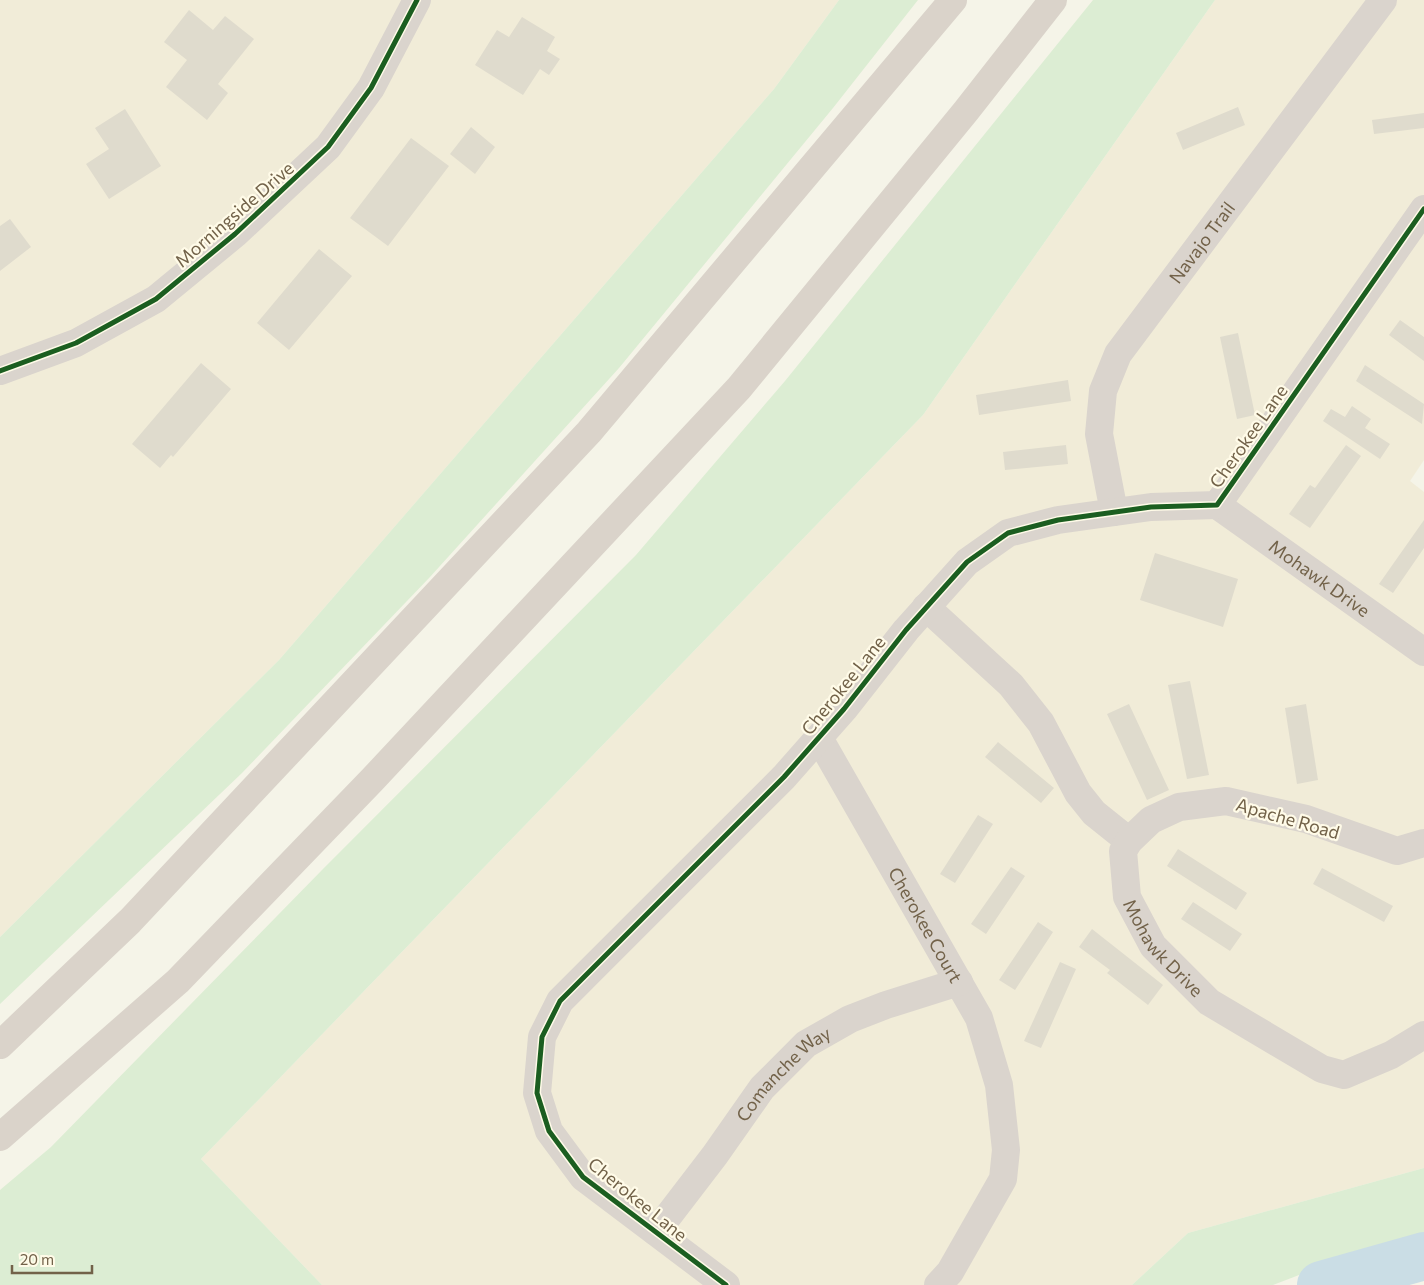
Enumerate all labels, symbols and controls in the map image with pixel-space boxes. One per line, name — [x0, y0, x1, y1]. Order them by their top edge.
street label: Morningside Drive — [170, 157, 298, 271]
street label: Navajo Trail — [1164, 197, 1239, 287]
street label: Cherokee Lane — [1204, 380, 1292, 492]
street label: Mohawk Drive — [1265, 535, 1374, 621]
street label: Cherokee Lane — [796, 631, 890, 739]
street label: Apache Road — [1234, 793, 1342, 843]
street label: Cherokee Court — [884, 863, 967, 986]
street label: Mohawk Drive — [1119, 895, 1208, 1001]
street label: Comanche Way — [731, 1021, 834, 1126]
street label: Cherokee Lane — [584, 1152, 692, 1246]
scale bar — [12, 1242, 92, 1274]
text: 20 m — [20, 1250, 54, 1268]

